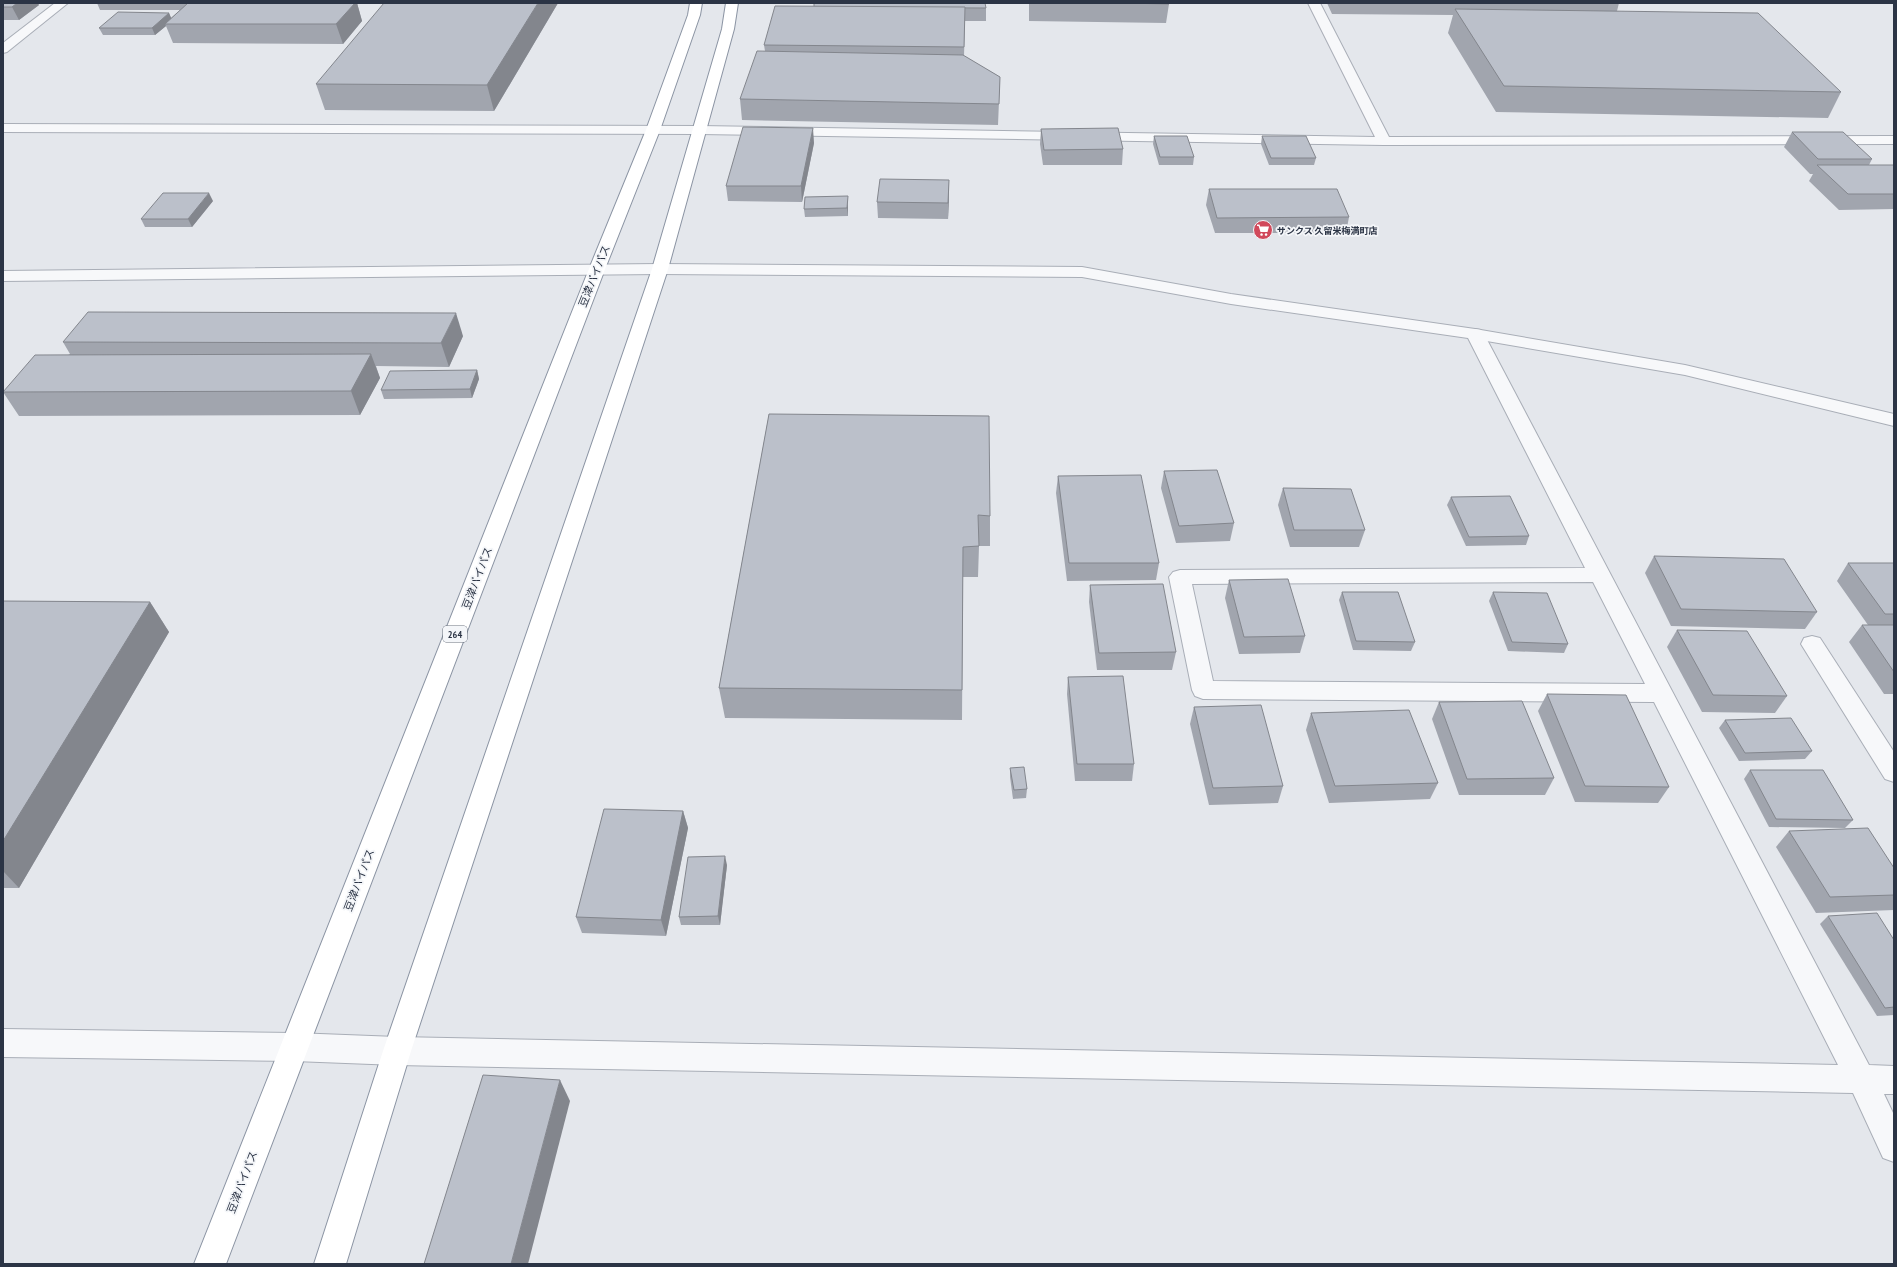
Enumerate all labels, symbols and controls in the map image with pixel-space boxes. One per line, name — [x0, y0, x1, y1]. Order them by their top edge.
supermarket icon: サンクス 久留米梅満町店 — [1252, 219, 1274, 241]
place label: サンクス 久留米梅満町店 — [1277, 225, 1378, 236]
street label: 豆津バイパス — [575, 243, 613, 309]
street label: 豆津バイパス — [459, 545, 495, 611]
road number: 264 — [443, 626, 467, 642]
street label: 豆津バイパス — [341, 847, 377, 913]
street label: 豆津バイパス — [224, 1149, 260, 1215]

